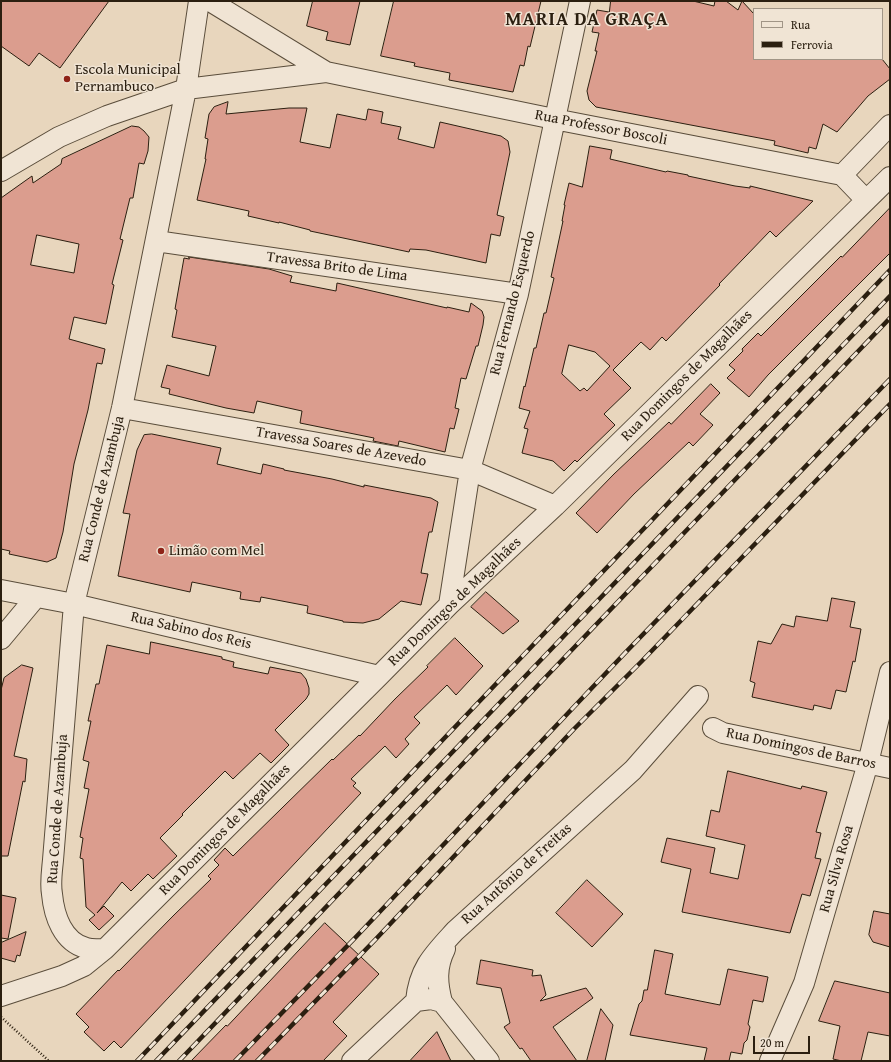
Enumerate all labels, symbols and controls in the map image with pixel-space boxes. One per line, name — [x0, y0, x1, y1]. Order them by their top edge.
legend — [753, 8, 883, 60]
district label: MARIA DA GRAÇA — [505, 9, 669, 31]
text: Rua — [791, 16, 810, 33]
text: Ferrovia — [791, 36, 833, 53]
place label: Escola Municipal Pernambuco — [75, 61, 181, 96]
marker: Escola Municipal Pernambuco — [62, 74, 72, 84]
street label: Rua Professor Boscoli — [533, 106, 669, 150]
street label: Rua Fernando Esquerdo — [486, 229, 540, 377]
street label: Travessa Brito de Lima — [265, 248, 409, 286]
street label: Rua Domingos de Magalhães — [618, 307, 756, 445]
street label: Rua Conde de Azambuja — [75, 414, 129, 564]
street label: Travessa Soares de Azevedo — [254, 423, 428, 471]
street label: Rua Domingos de Magalhães — [385, 534, 525, 670]
place label: Limão com Mel — [169, 542, 264, 560]
marker: Limão com Mel — [156, 546, 166, 556]
street label: Rua Sabino dos Reis — [129, 608, 253, 654]
street label: Rua Domingos de Barros — [724, 724, 878, 774]
street label: Rua Conde de Azambuja — [44, 734, 72, 884]
street label: Rua Domingos de Magalhães — [156, 761, 294, 899]
street label: Rua Antônio de Freitas — [458, 820, 576, 928]
street label: Rua Silva Rosa — [816, 823, 858, 915]
scale bar — [755, 1028, 812, 1054]
text: 20 m — [760, 1034, 784, 1051]

